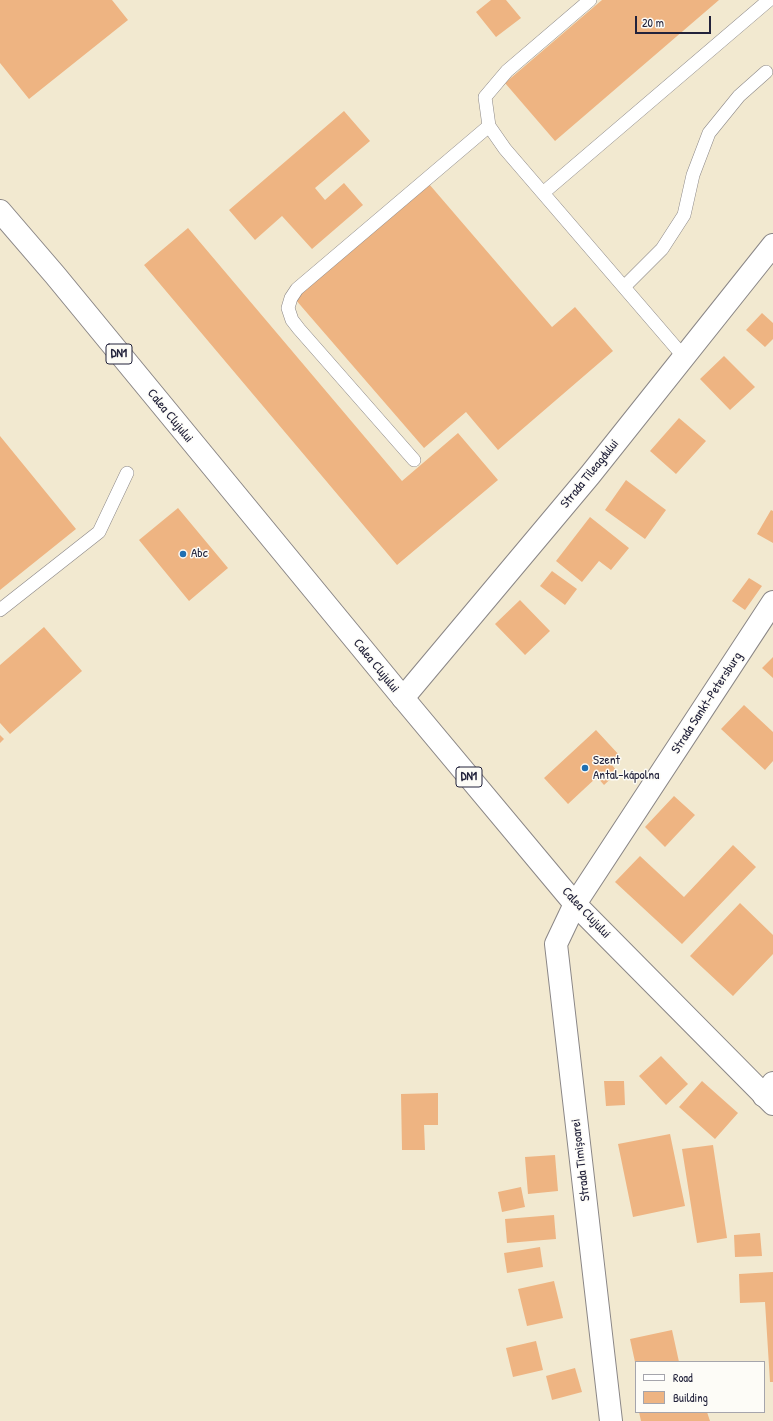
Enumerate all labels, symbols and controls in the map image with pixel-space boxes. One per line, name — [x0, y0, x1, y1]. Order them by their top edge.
scale bar — [637, 8, 713, 34]
text: 20 m — [642, 14, 664, 31]
road number: DN1 — [106, 344, 132, 364]
street label: Calea Clujului — [144, 386, 196, 446]
street label: Strada Tileagdului — [557, 436, 623, 512]
place label: Abc — [191, 546, 208, 562]
marker: Abc — [178, 549, 188, 559]
street label: Calea Clujului — [350, 636, 402, 696]
street label: Strada Sankt-Petersburg — [668, 649, 746, 757]
place label: Szent Antal-kápolna — [593, 753, 659, 784]
marker: Szent Antal-kápolna — [580, 763, 590, 773]
road number: DN1 — [456, 767, 482, 787]
street label: Calea Clujului — [558, 884, 614, 942]
street label: Strada Timișoarei — [568, 1118, 594, 1202]
legend — [635, 1361, 765, 1413]
text: Road — [673, 1369, 693, 1386]
text: Building — [673, 1389, 708, 1406]

